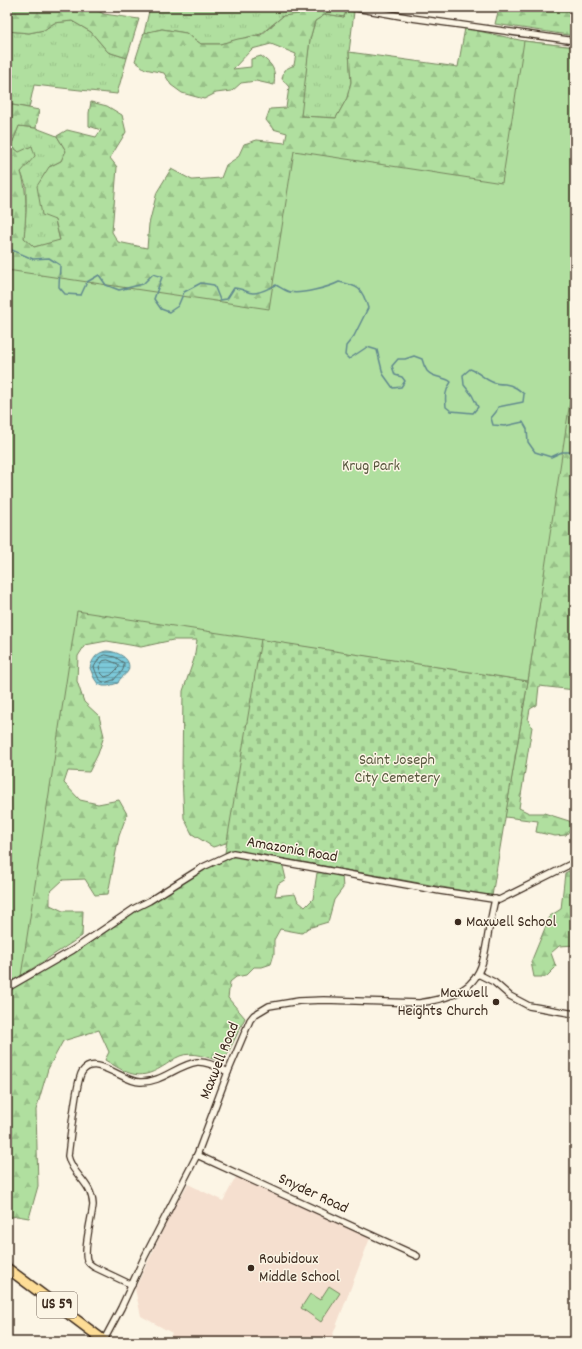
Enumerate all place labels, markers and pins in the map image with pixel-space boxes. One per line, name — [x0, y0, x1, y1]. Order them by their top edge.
place label: Maxwell School — [466, 911, 556, 934]
marker: Maxwell School — [453, 917, 463, 927]
place label: Maxwell Heights Church — [397, 982, 488, 1023]
marker: Maxwell Heights Church — [491, 997, 501, 1007]
place label: Roubidoux Middle School — [259, 1248, 340, 1289]
marker: Roubidoux Middle School — [246, 1263, 256, 1273]

